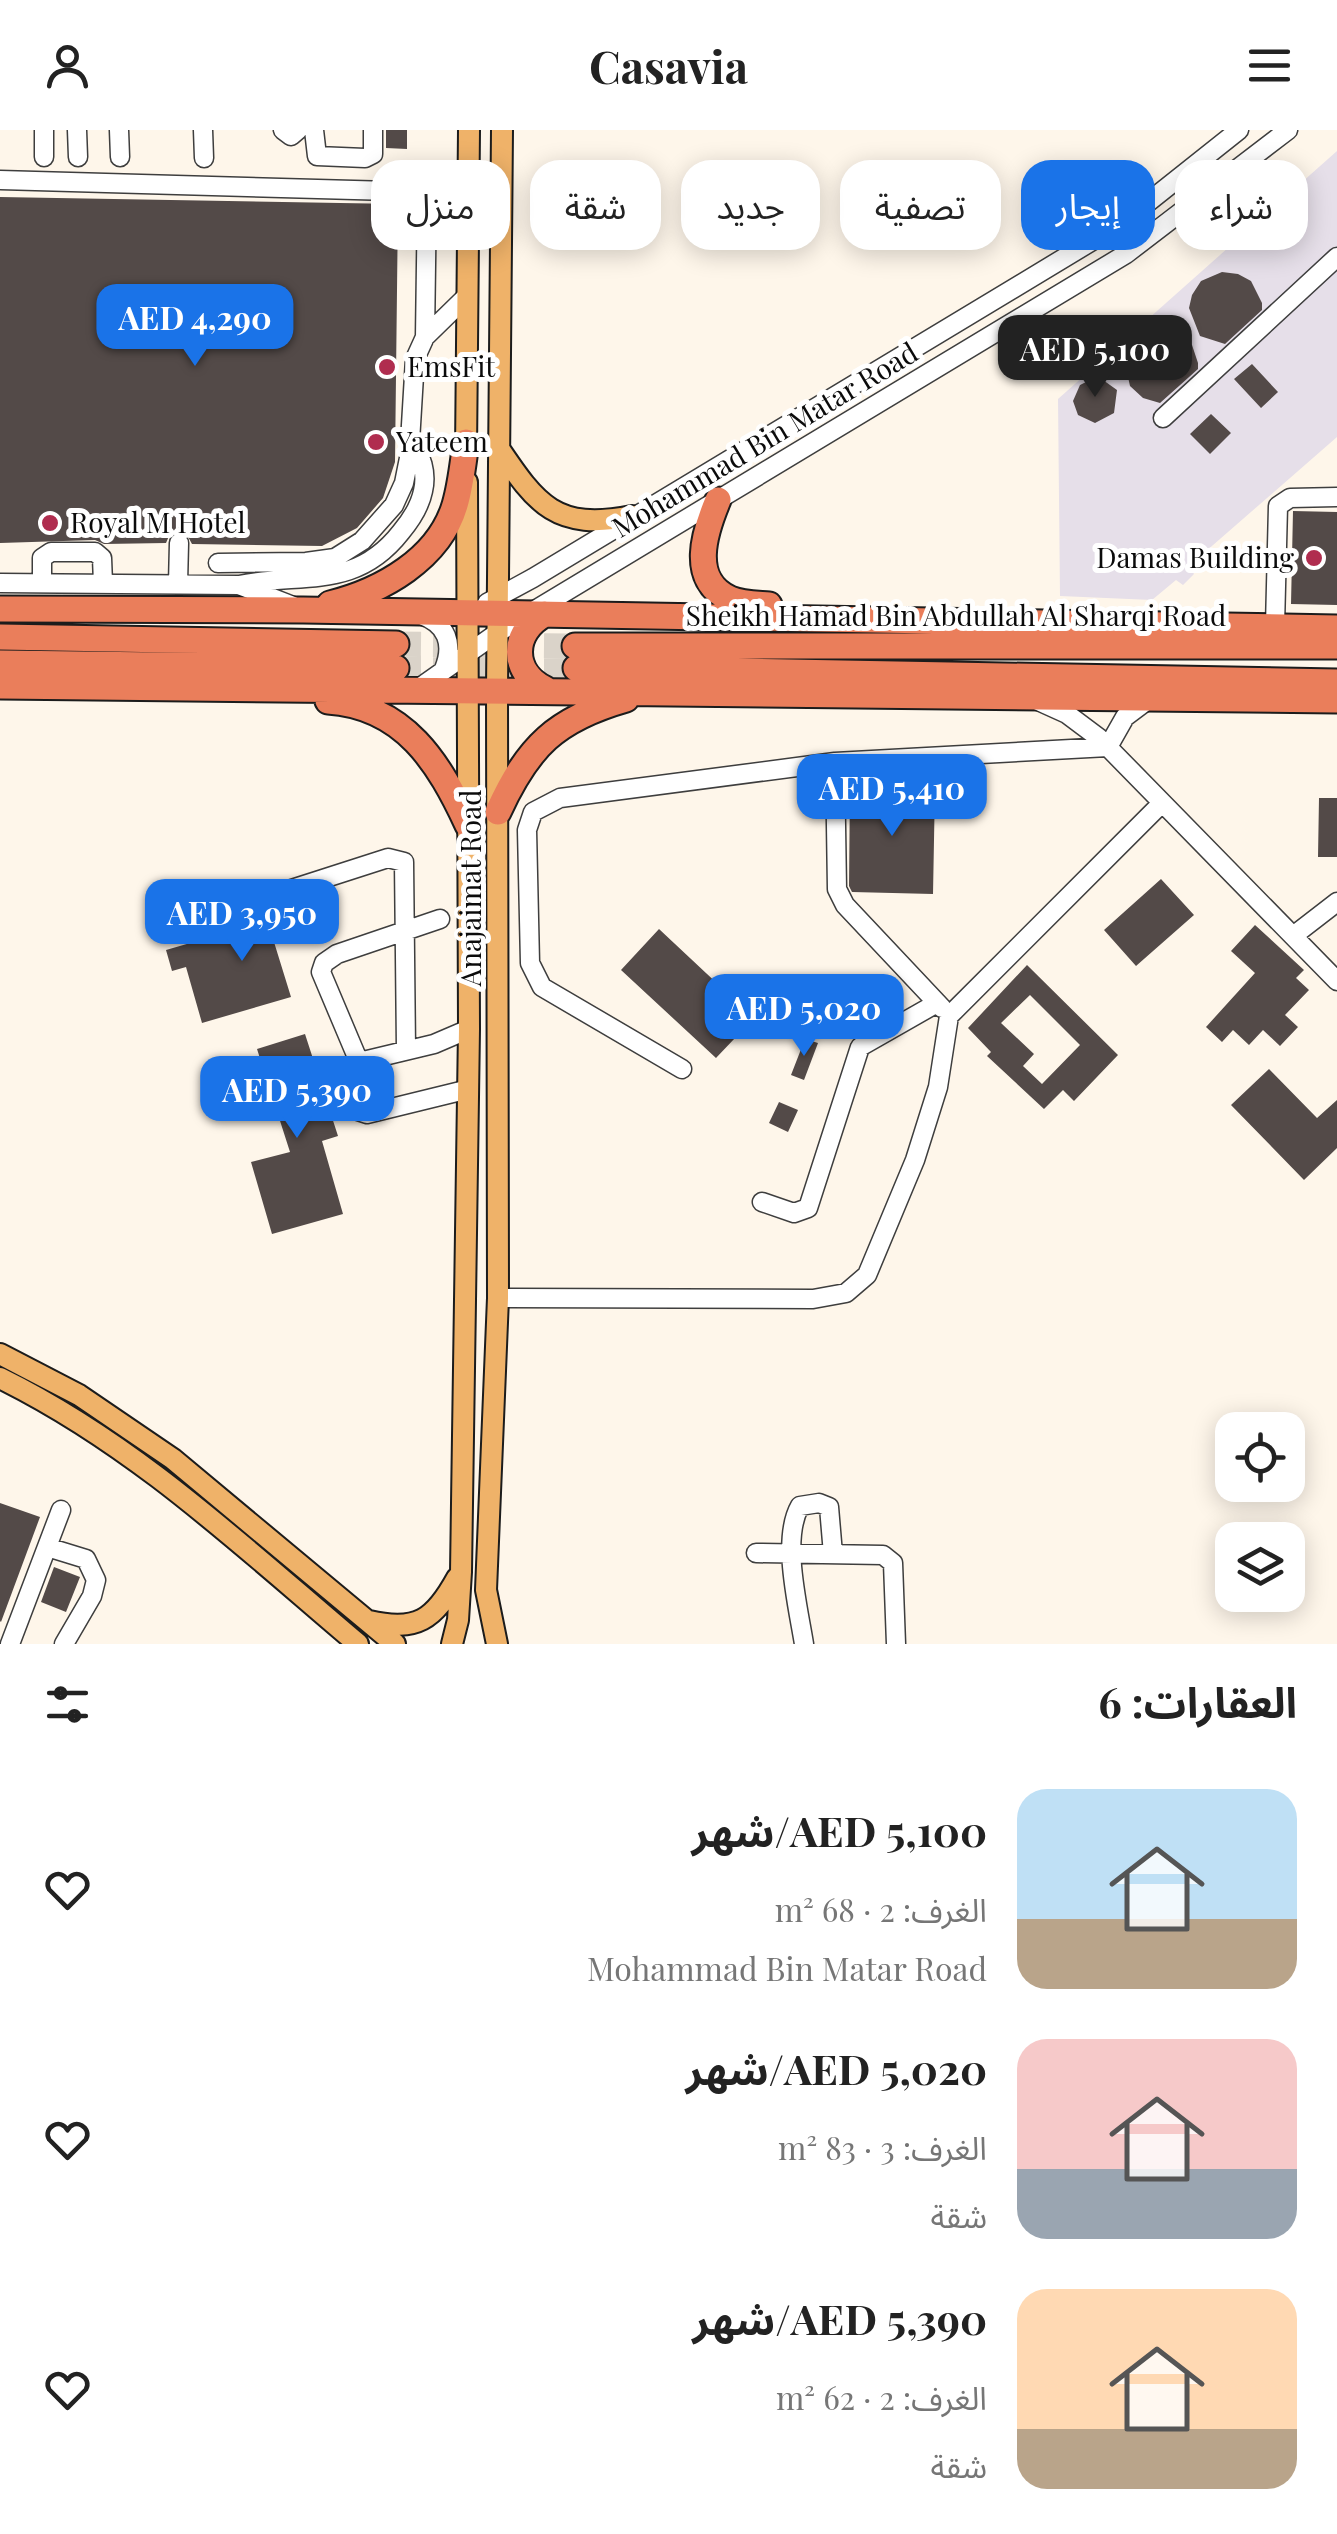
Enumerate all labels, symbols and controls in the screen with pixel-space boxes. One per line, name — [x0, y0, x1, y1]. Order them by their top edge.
text: Casavia — [589, 35, 748, 95]
icon: person — [40, 38, 95, 93]
icon: menu — [1242, 38, 1297, 93]
chip: منزل — [371, 160, 510, 250]
chip: شقة — [530, 160, 661, 250]
chip: جديد — [681, 160, 820, 250]
chip: تصفية — [840, 160, 1001, 250]
chip: إيجار — [1021, 160, 1155, 250]
chip: شراء — [1175, 160, 1308, 250]
pin: AED 4,290 — [81, 284, 309, 369]
text: AED 4,290 — [118, 295, 272, 338]
pin: AED 5,100 — [981, 315, 1209, 400]
text: AED 5,100 — [1020, 326, 1170, 369]
street label: Mohammad Bin Matar Road — [605, 333, 924, 545]
place label: EmsFit — [407, 347, 496, 384]
marker: EmsFit — [376, 356, 398, 378]
place label: Yateem — [395, 422, 488, 459]
marker: Yateem — [365, 431, 387, 453]
place label: Royal M Hotel — [70, 503, 246, 540]
marker: Royal M Hotel — [39, 512, 61, 534]
place label: Damas Building — [1096, 538, 1294, 575]
marker: Damas Building — [1303, 547, 1325, 569]
street label: Sheikh Hamad Bin Abdullah Al Sharqi Road — [686, 596, 1226, 633]
pin: AED 5,410 — [778, 754, 1006, 839]
text: AED 5,410 — [819, 765, 965, 808]
street label: Anajaimat Road — [451, 790, 488, 987]
pin: AED 3,950 — [128, 879, 356, 964]
text: AED 3,950 — [167, 890, 317, 933]
pin: AED 5,020 — [690, 974, 918, 1059]
text: AED 5,020 — [727, 985, 881, 1028]
pin: AED 5,390 — [183, 1056, 411, 1141]
text: AED 5,390 — [222, 1067, 372, 1110]
map controls — [1215, 1412, 1305, 1612]
button: locate — [1215, 1412, 1305, 1502]
button: layers — [1215, 1522, 1305, 1612]
text: العقارات: 6 — [1098, 1673, 1297, 1729]
icon: filters — [40, 1677, 95, 1732]
text: AED 5,100/شهر — [692, 1802, 987, 1858]
icon: home — [1097, 1829, 1217, 1949]
icon: heart — [40, 1862, 95, 1917]
text: الغرف: 2 · 68 m² — [775, 1887, 987, 1930]
text: Mohammad Bin Matar Road — [587, 1946, 987, 1989]
text: AED 5,020/شهر — [686, 2040, 987, 2096]
icon: home — [1097, 2079, 1217, 2199]
icon: heart — [40, 2112, 95, 2167]
text: الغرف: 3 · 83 m² — [778, 2125, 987, 2168]
text: شقة — [931, 2193, 987, 2236]
text: AED 5,390/شهر — [692, 2290, 987, 2346]
icon: home — [1097, 2329, 1217, 2449]
icon: heart — [40, 2362, 95, 2417]
text: الغرف: 2 · 62 m² — [776, 2375, 987, 2418]
text: شقة — [931, 2443, 987, 2486]

